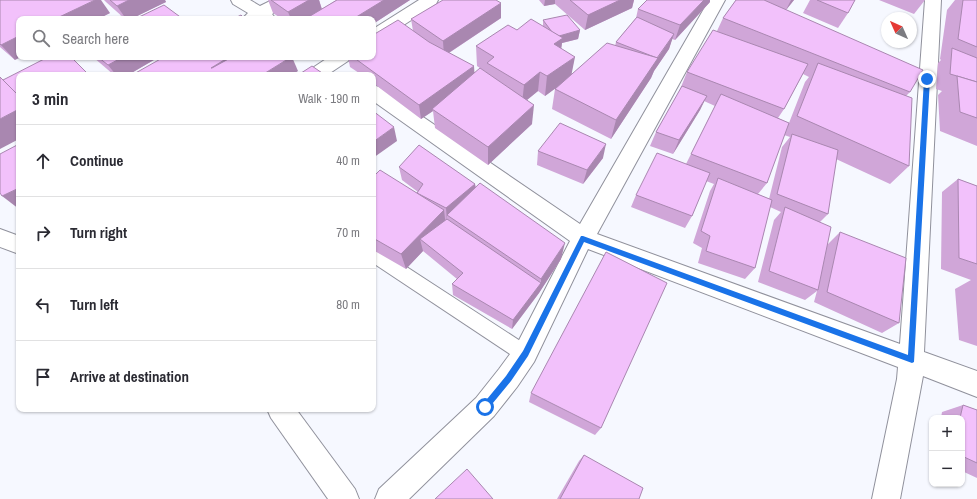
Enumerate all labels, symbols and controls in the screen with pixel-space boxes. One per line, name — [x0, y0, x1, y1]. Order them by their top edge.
north arrow — [881, 12, 917, 48]
search box — [16, 16, 376, 60]
icon: search — [30, 27, 52, 49]
text: Search here — [62, 28, 129, 49]
route end — [918, 70, 936, 88]
text: 3 min — [32, 87, 68, 110]
text: Walk · 190 m — [298, 90, 360, 107]
icon: ahead — [32, 150, 54, 172]
text: Continue — [70, 150, 123, 171]
text: 40 m — [336, 152, 360, 169]
icon: right — [32, 222, 54, 244]
text: Turn right — [70, 222, 127, 243]
text: 70 m — [336, 224, 360, 241]
icon: left — [32, 294, 54, 316]
text: Turn left — [70, 294, 118, 315]
text: 80 m — [336, 296, 360, 313]
icon: arrive — [32, 366, 54, 388]
text: Arrive at destination — [70, 366, 189, 387]
route start — [476, 398, 494, 416]
map controls — [929, 415, 965, 487]
button: + — [929, 415, 965, 451]
button: − — [929, 451, 965, 487]

